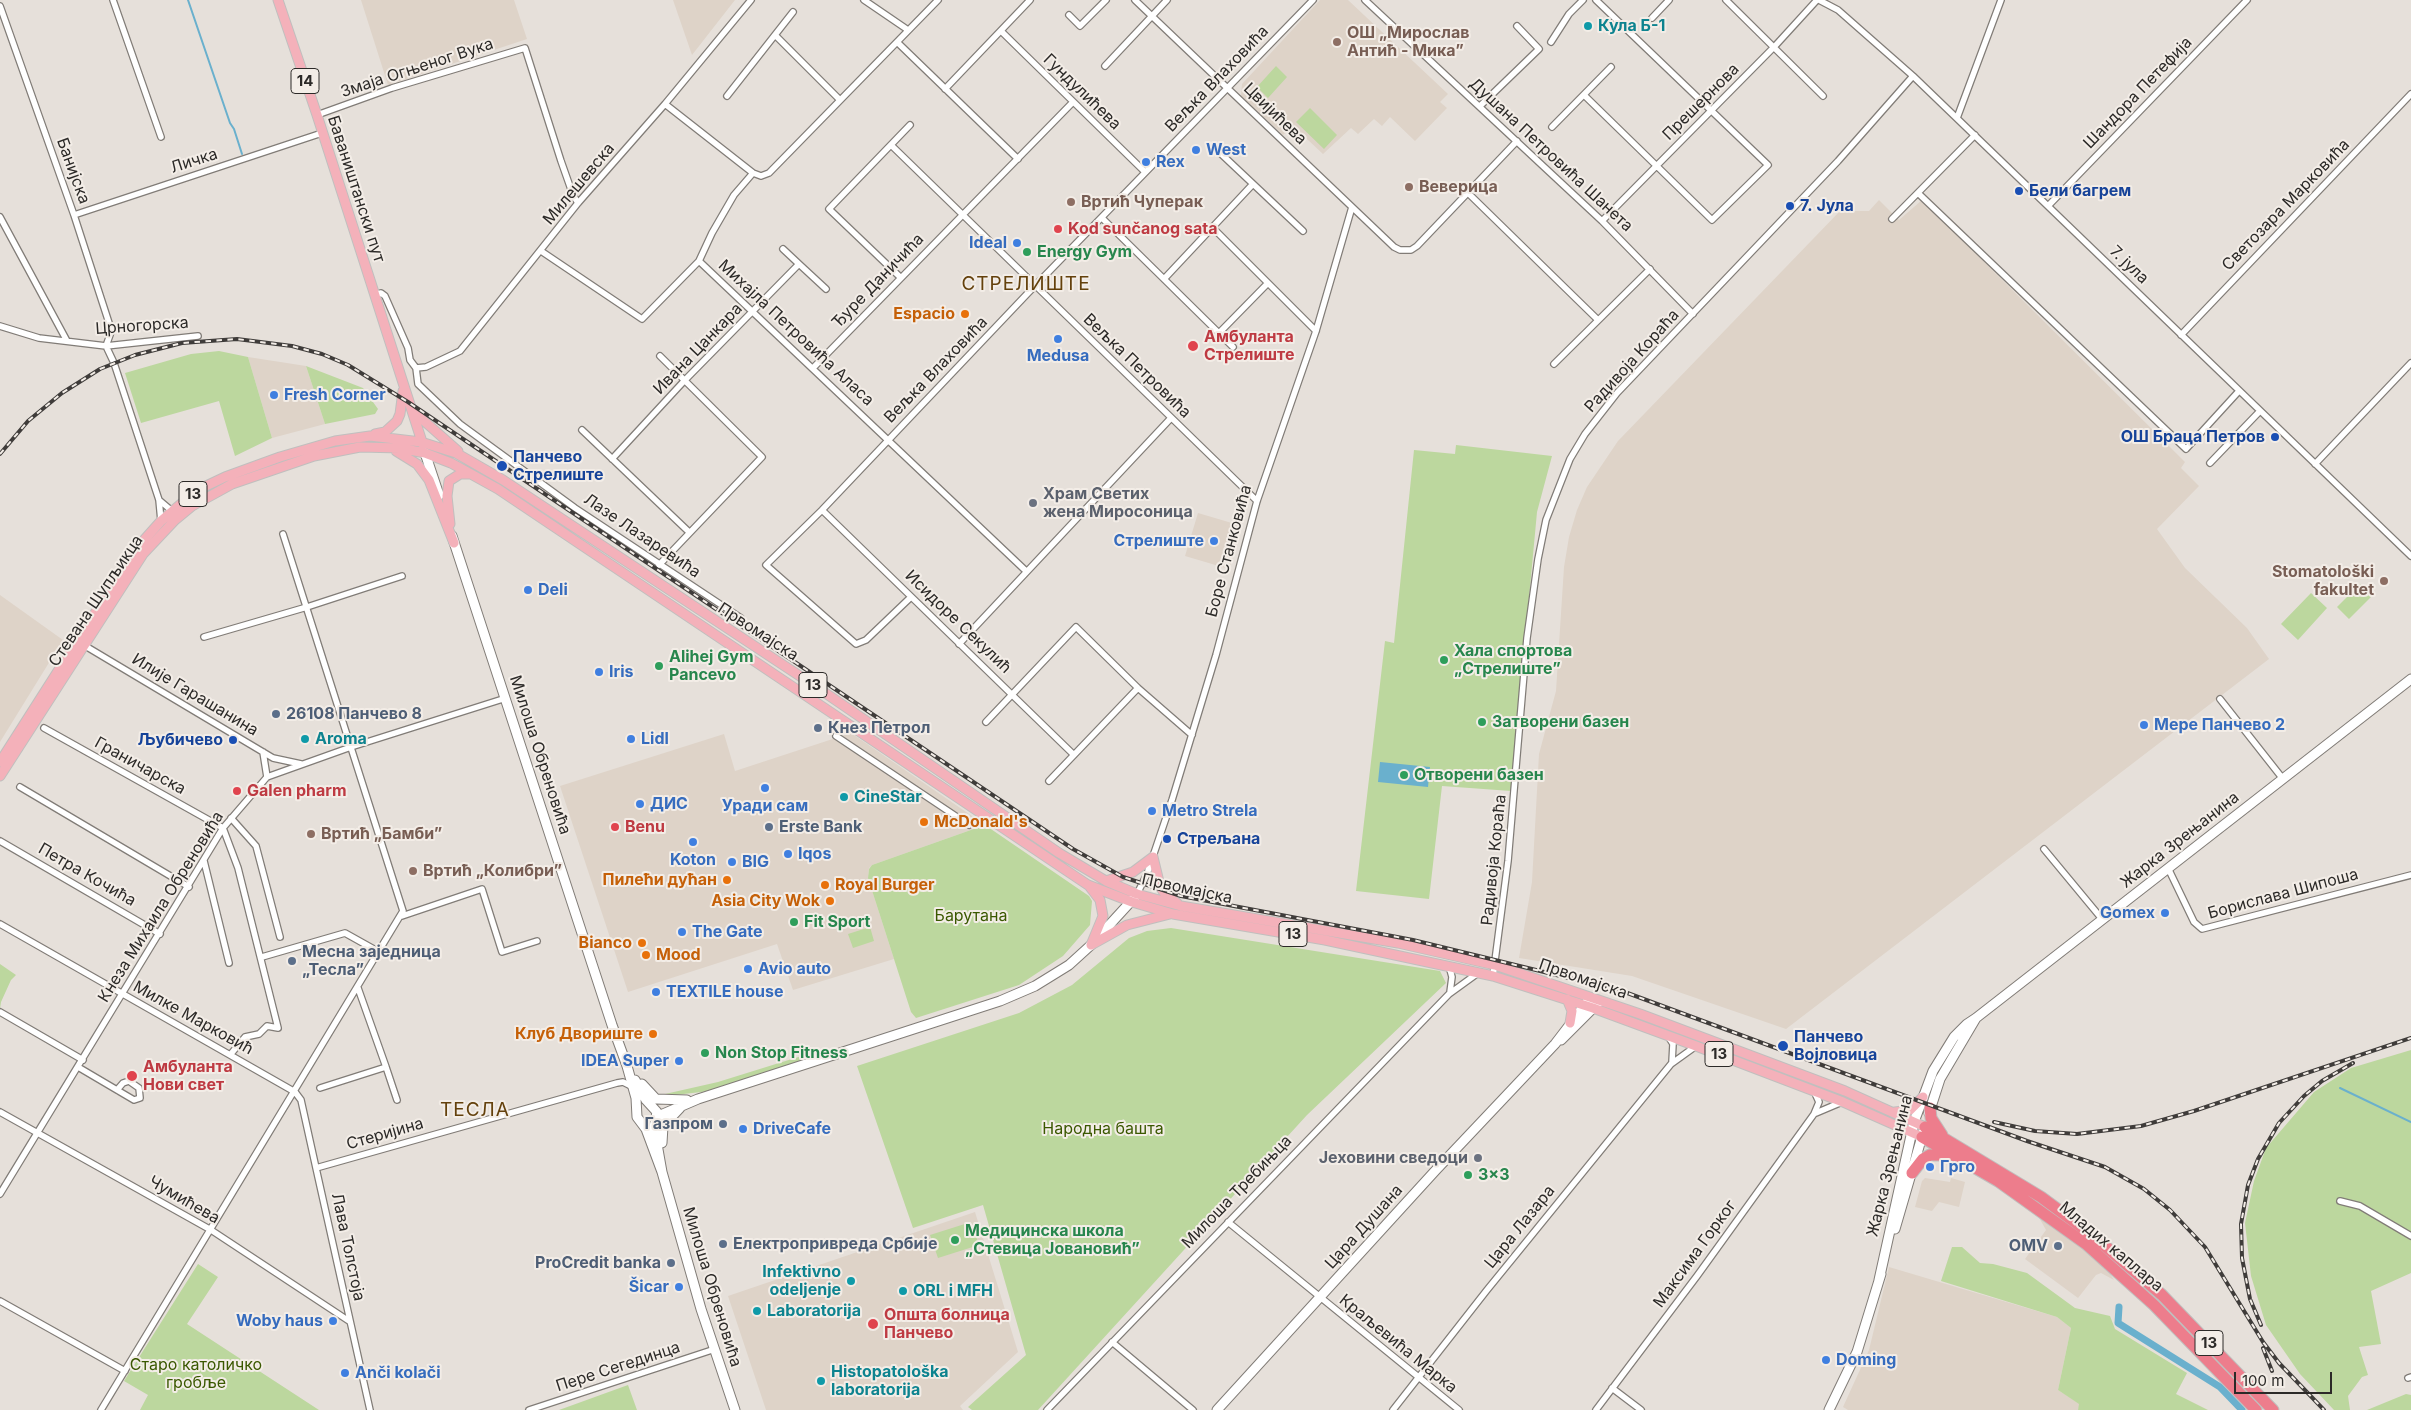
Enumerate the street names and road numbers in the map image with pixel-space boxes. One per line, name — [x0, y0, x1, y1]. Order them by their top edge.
street label: Вељка Влаховића — [1161, 22, 1273, 136]
street label: Шандора Петефија — [2080, 33, 2196, 153]
street label: Змаја Огњеног Вука — [338, 34, 496, 102]
street label: Гундулићева — [1039, 50, 1125, 134]
street label: Прешернова — [1659, 60, 1743, 144]
road number: 14 — [291, 68, 319, 94]
street label: Душана Петровића Шанета — [1465, 74, 1637, 236]
street label: Цвијићева — [1239, 79, 1311, 149]
street label: Баваништански пут — [323, 113, 389, 265]
street label: Банијска — [52, 135, 94, 207]
street label: Светозара Марковића — [2218, 135, 2354, 275]
street label: Милешевска — [539, 139, 619, 229]
street label: Личка — [168, 144, 220, 178]
street label: Ђуре Даничића — [828, 230, 928, 332]
street label: 7. јула — [2106, 242, 2152, 288]
street label: Михајла Петровића Аласа — [714, 256, 878, 410]
street label: Ивана Цанкара — [650, 299, 746, 399]
street label: Радивоја Кораћа — [1581, 306, 1683, 416]
street label: Вељка Петровића — [1079, 310, 1195, 422]
street label: Црногорска — [95, 313, 189, 339]
street label: Вељка Влаховића — [880, 313, 992, 427]
road number: 13 — [179, 482, 207, 506]
street label: Боре Станковића — [1202, 483, 1256, 619]
street label: Лазе Лазаревића — [580, 490, 704, 582]
street label: Стевана Шупљикца — [45, 532, 147, 670]
street label: Исидоре Секулић — [901, 566, 1015, 678]
street label: Првомајска — [714, 599, 802, 665]
street label: Илије Гарашанина — [128, 650, 262, 740]
road number: 13 — [799, 672, 827, 698]
street label: Милоша Обреновића — [505, 673, 575, 837]
street label: Граничарска — [91, 733, 189, 799]
street label: Жарка Зрењанина — [2117, 788, 2243, 892]
street label: Радивоја Кораћа — [1478, 793, 1510, 927]
street label: Кнеза Михаила Обреновића — [94, 808, 228, 1006]
street label: Петра Кочића — [35, 839, 139, 911]
street label: Борислава Шипоша — [2206, 865, 2360, 923]
street label: Првомајска — [1140, 870, 1234, 908]
road number: 13 — [1279, 922, 1307, 946]
street label: Првомајска — [1536, 955, 1630, 1003]
street label: Милке Марковић — [130, 977, 256, 1059]
road number: 13 — [1705, 1042, 1733, 1066]
street label: Жарка Зрењанина — [1863, 1093, 1917, 1239]
street label: Стеријина — [344, 1114, 426, 1154]
street label: Милоша Требињца — [1178, 1131, 1296, 1253]
street label: Чумићева — [145, 1172, 223, 1228]
street label: Цара Душана — [1321, 1181, 1407, 1273]
street label: Цара Лазара — [1481, 1182, 1559, 1272]
street label: Лава Толстоја — [327, 1191, 369, 1303]
street label: Максима Горког — [1649, 1196, 1741, 1312]
street label: Младих каплара — [2055, 1198, 2167, 1296]
street label: Милоша Обреновића — [679, 1205, 745, 1369]
street label: Краљевића Марка — [1335, 1291, 1461, 1397]
road number: 13 — [2195, 1330, 2223, 1356]
street label: Пере Сегединца — [553, 1338, 683, 1396]

